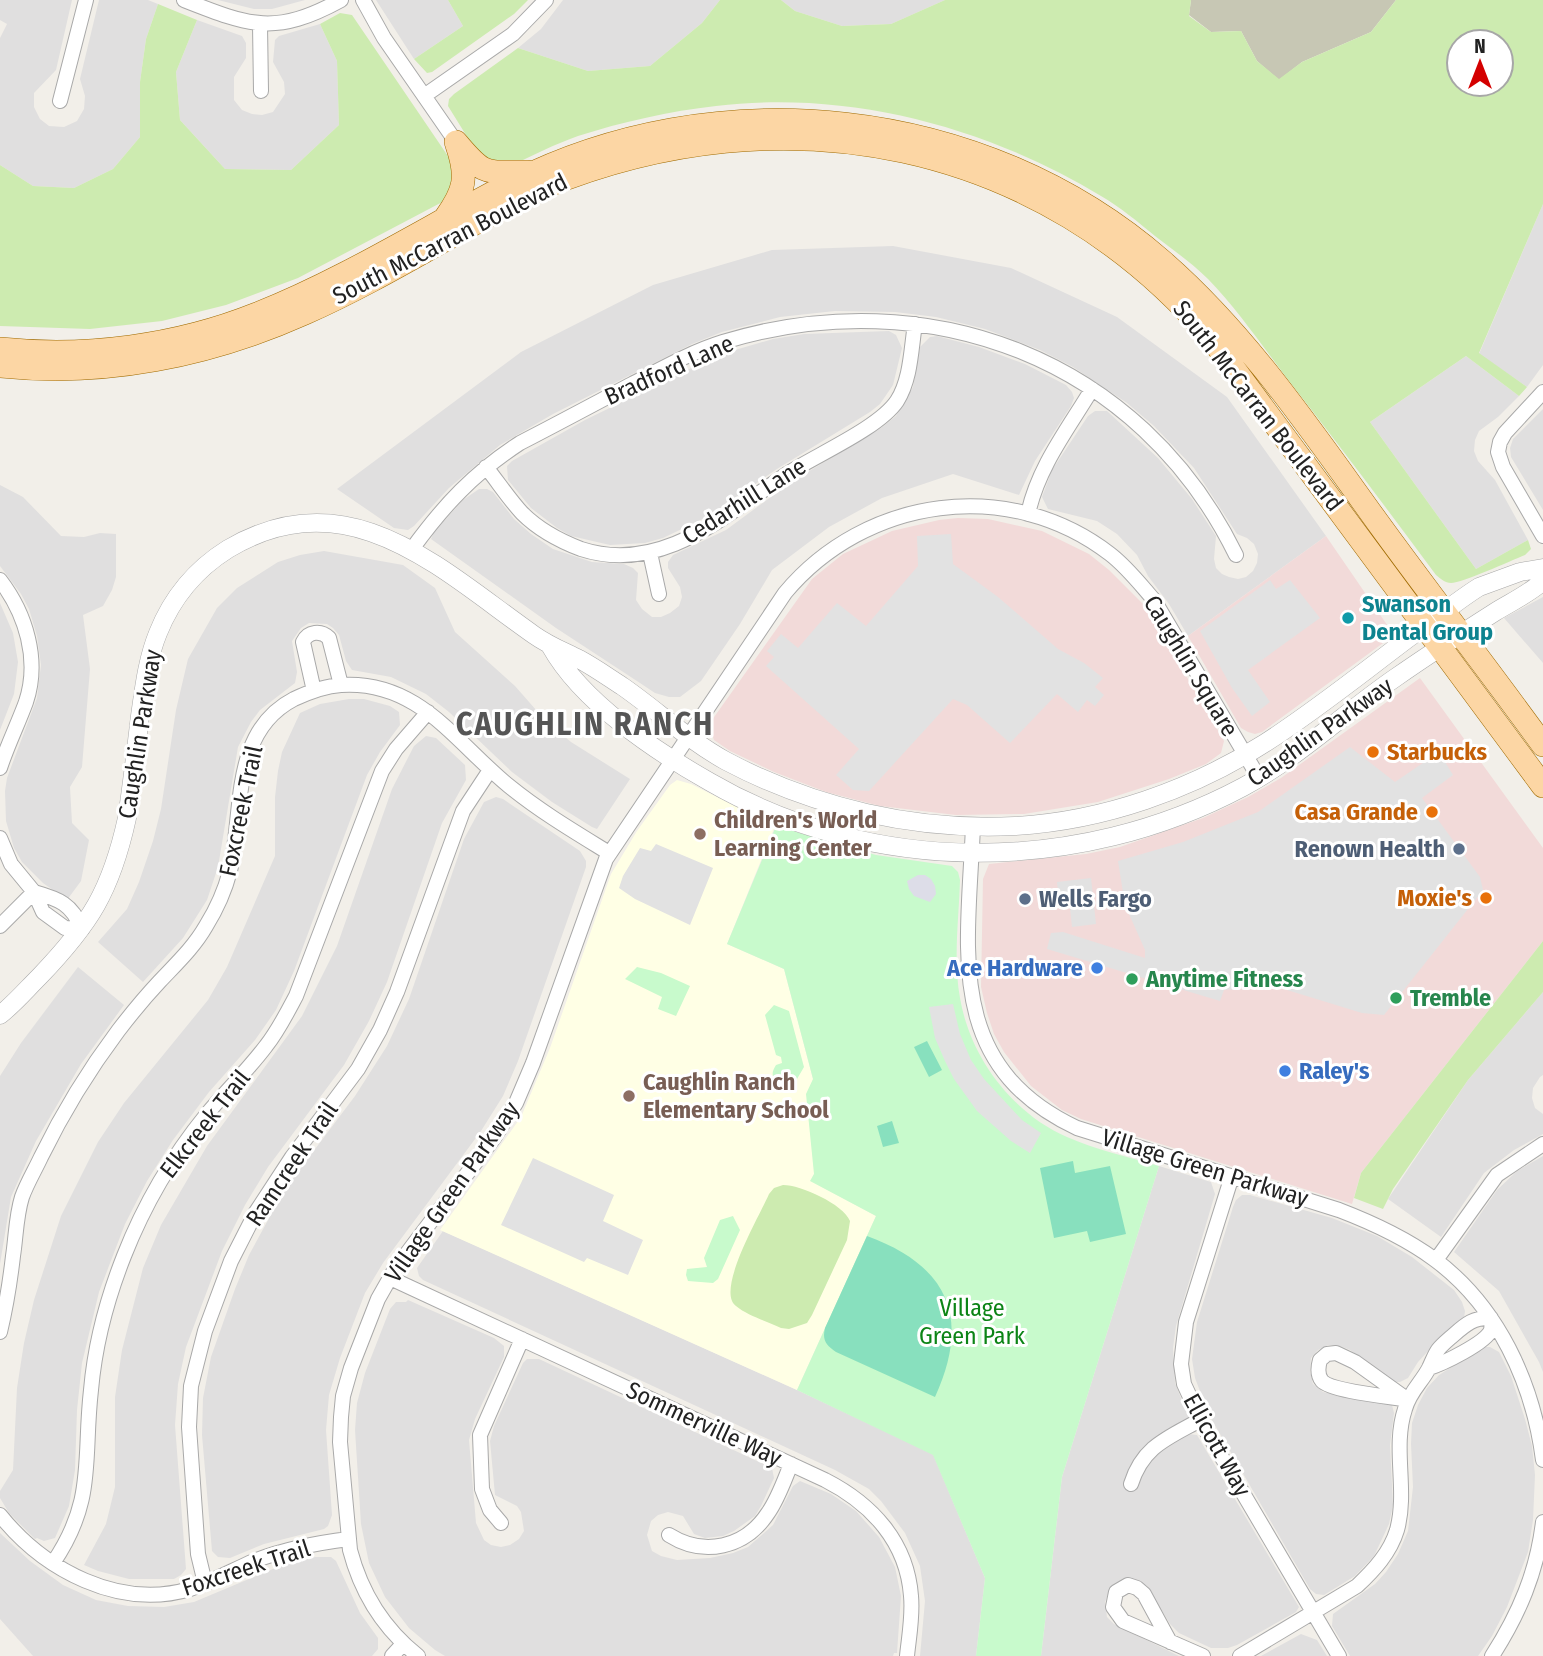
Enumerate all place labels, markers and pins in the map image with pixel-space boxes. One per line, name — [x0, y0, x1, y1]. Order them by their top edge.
place label: Swanson Dental Group — [1362, 590, 1493, 646]
marker: Swanson Dental Group — [1340, 610, 1356, 626]
place label: Starbucks — [1387, 738, 1487, 766]
marker: Starbucks — [1365, 744, 1381, 760]
place label: Casa Grande — [1295, 798, 1418, 826]
marker: Casa Grande — [1424, 804, 1440, 820]
place label: Children's World Learning Center — [714, 806, 877, 862]
marker: Children's World Learning Center — [692, 826, 708, 842]
place label: Renown Health — [1295, 835, 1445, 863]
marker: Renown Health — [1451, 841, 1467, 857]
place label: Moxie's — [1397, 884, 1472, 912]
place label: Wells Fargo — [1039, 885, 1152, 913]
marker: Moxie's — [1478, 890, 1494, 906]
marker: Wells Fargo — [1017, 891, 1033, 907]
place label: Ace Hardware — [946, 954, 1083, 982]
marker: Ace Hardware — [1089, 960, 1105, 976]
place label: Anytime Fitness — [1145, 965, 1304, 993]
marker: Anytime Fitness — [1124, 971, 1140, 987]
place label: Tremble — [1410, 984, 1491, 1012]
marker: Tremble — [1388, 990, 1404, 1006]
place label: Raley's — [1299, 1057, 1370, 1085]
marker: Raley's — [1277, 1063, 1293, 1079]
place label: Caughlin Ranch Elementary School — [643, 1068, 829, 1124]
marker: Caughlin Ranch Elementary School — [621, 1088, 637, 1104]

